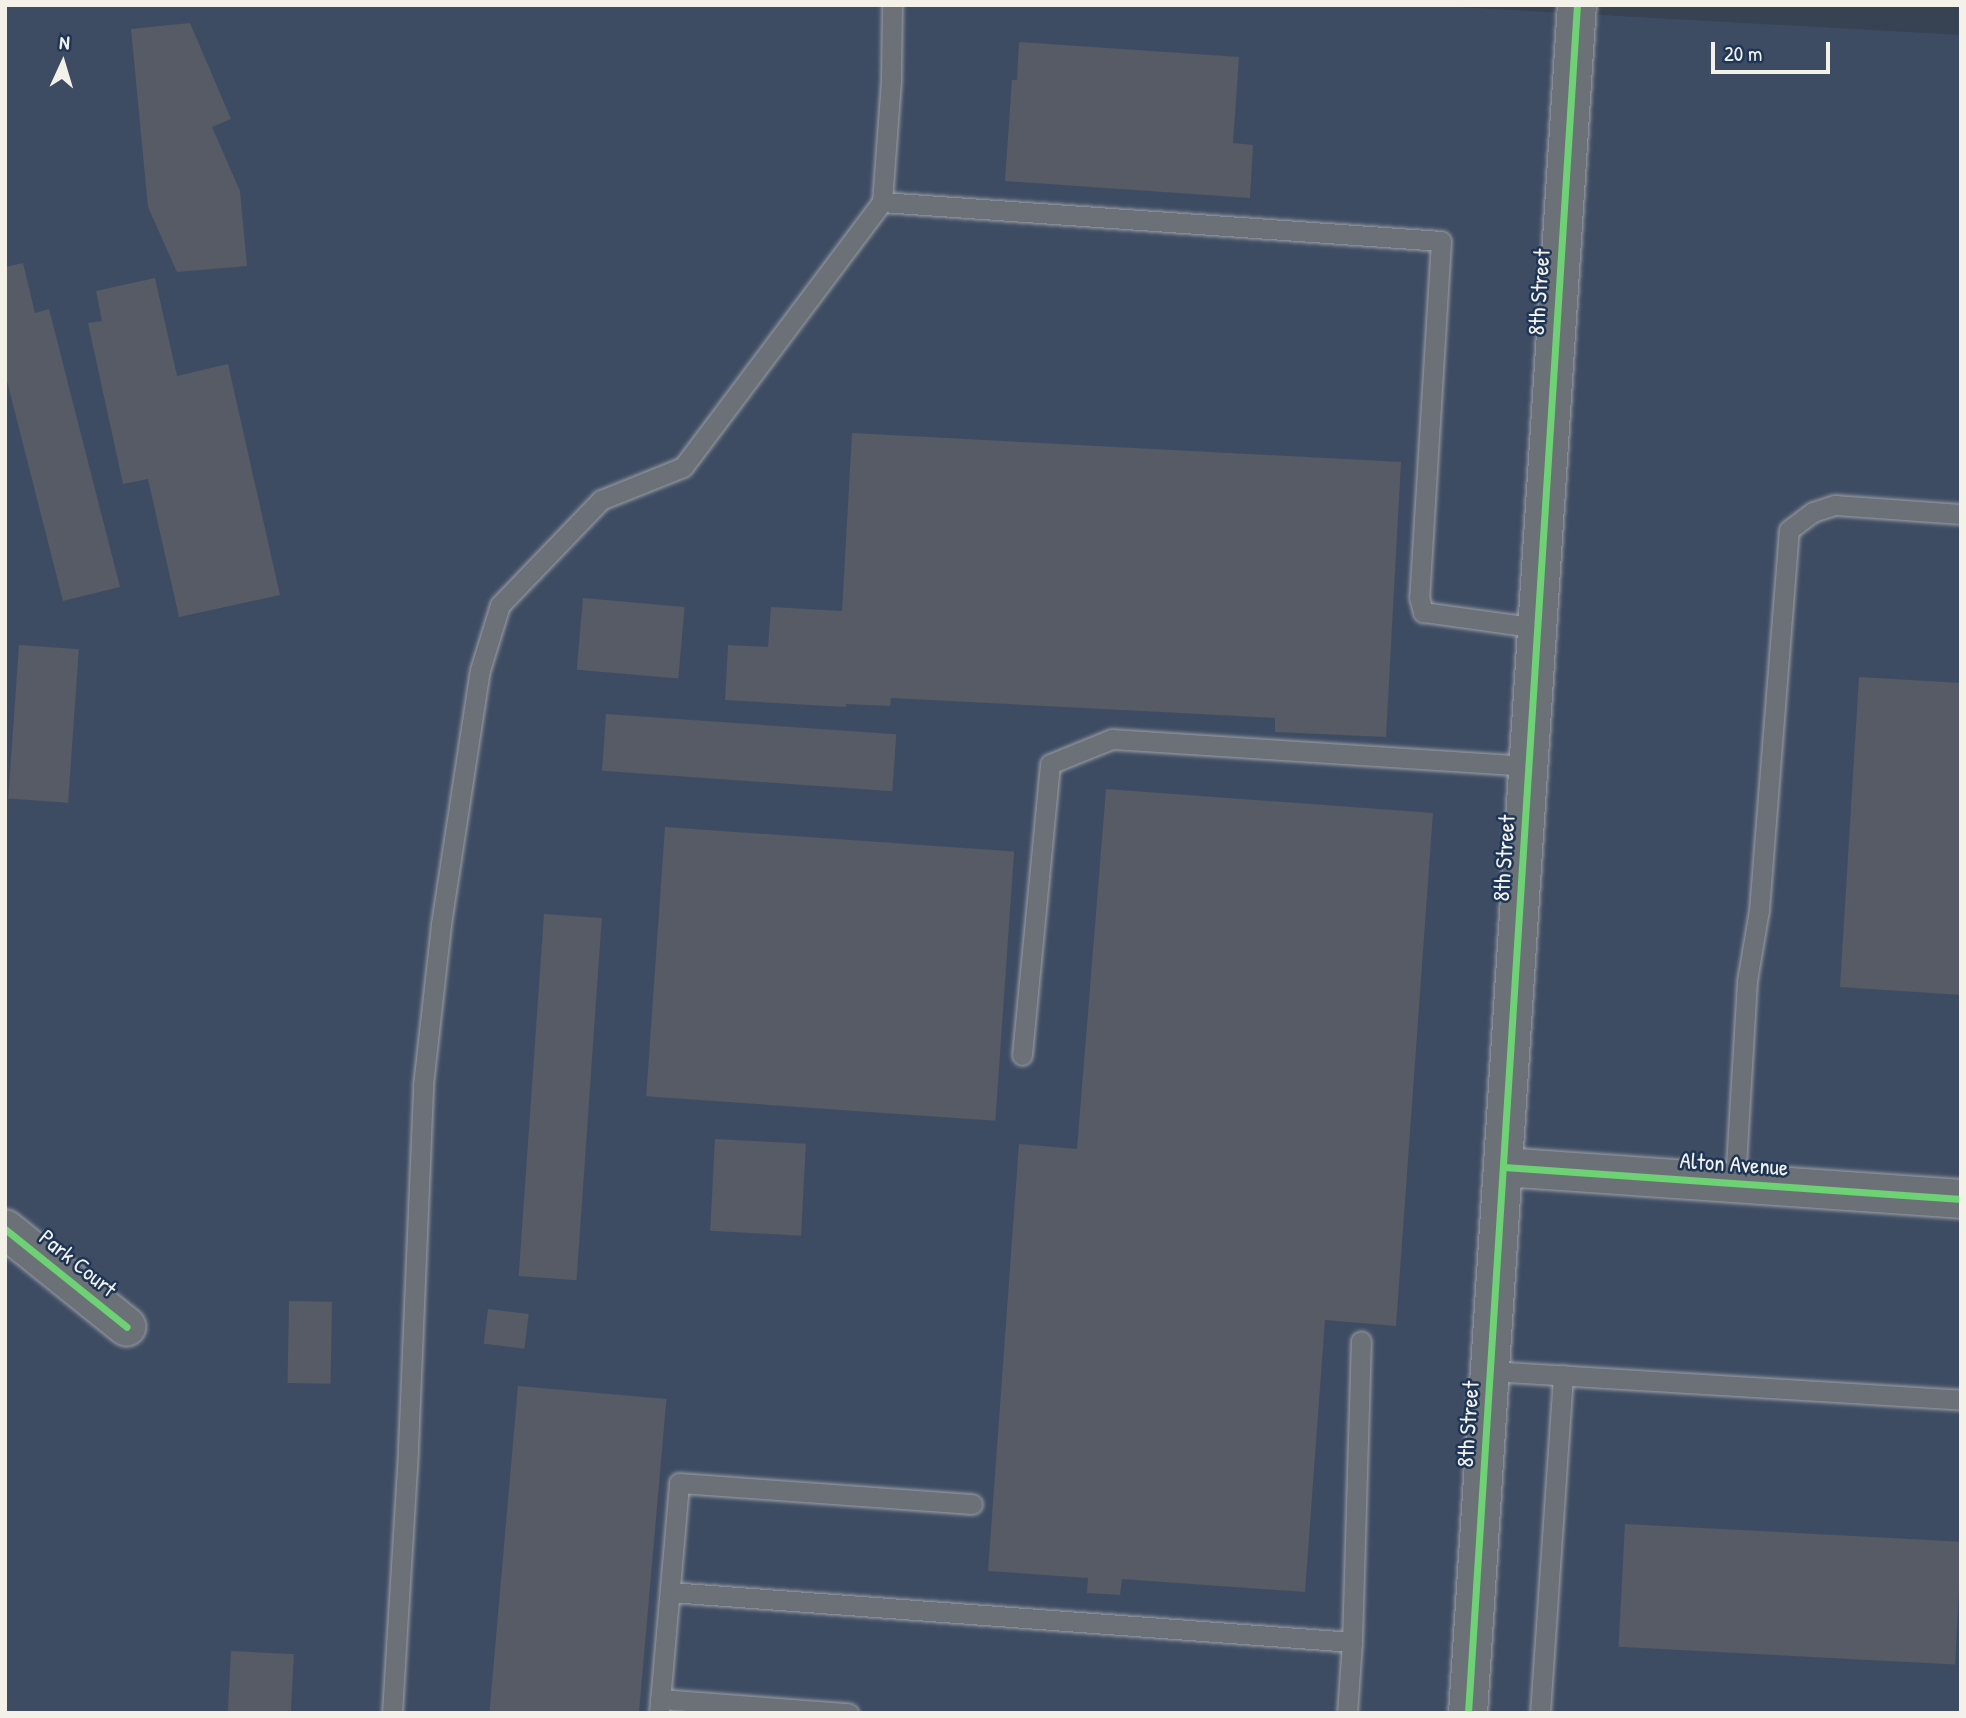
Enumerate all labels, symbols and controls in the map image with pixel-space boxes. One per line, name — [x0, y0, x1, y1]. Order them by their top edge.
north arrow — [28, 28, 98, 98]
scale bar — [1714, 28, 1833, 72]
text: N — [59, 29, 70, 55]
text: 20 m — [1724, 39, 1762, 68]
street label: 8th Street — [1522, 248, 1556, 336]
street label: 8th Street — [1487, 814, 1521, 902]
street label: Alton Avenue — [1679, 1146, 1789, 1182]
street label: Park Court — [34, 1223, 122, 1303]
street label: 8th Street — [1451, 1380, 1485, 1468]

